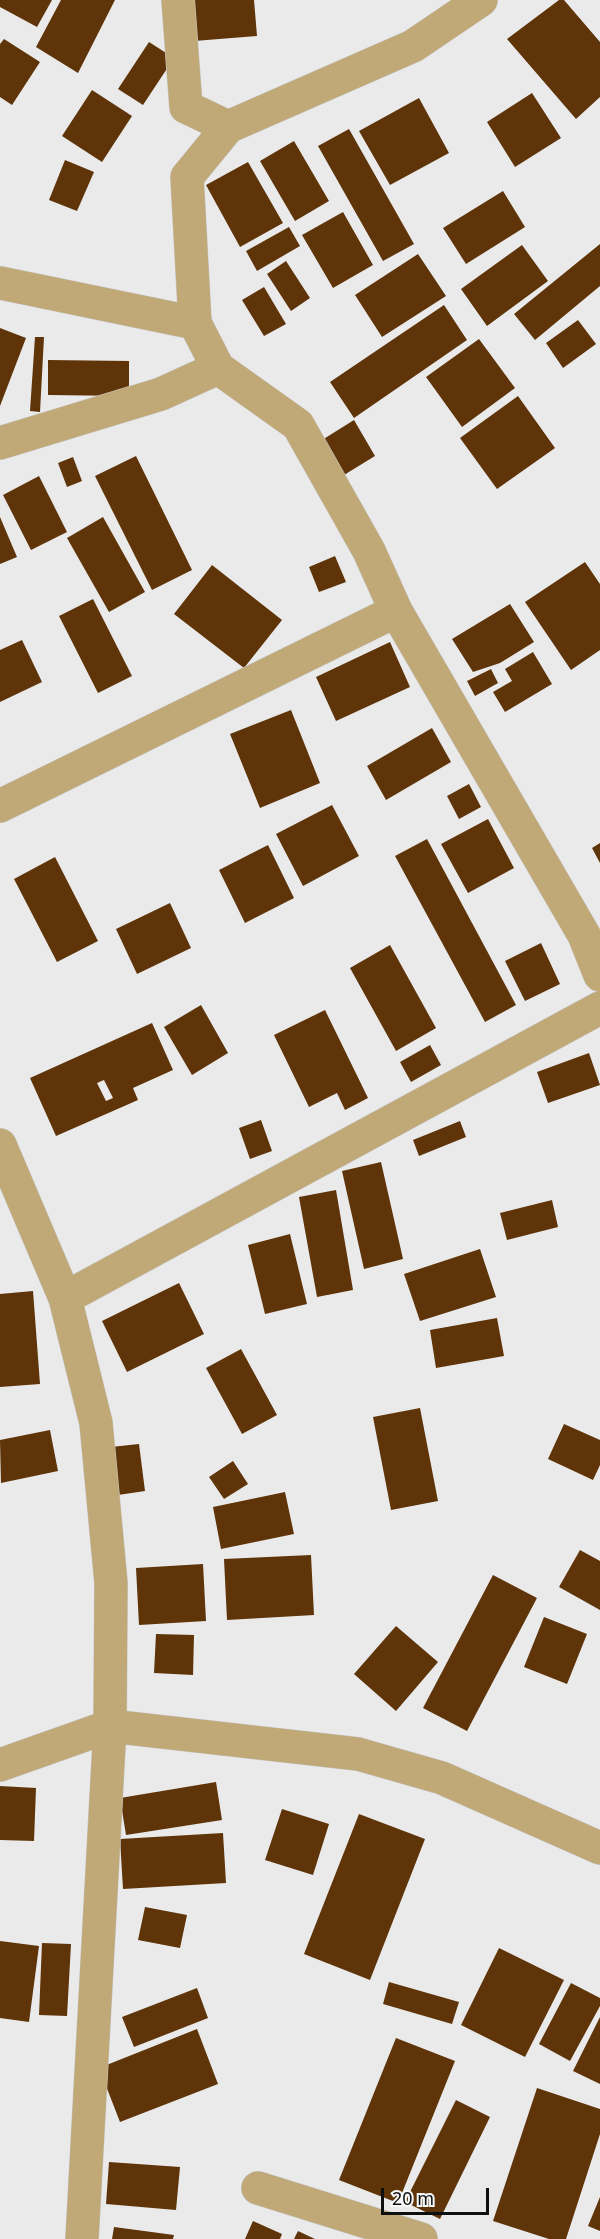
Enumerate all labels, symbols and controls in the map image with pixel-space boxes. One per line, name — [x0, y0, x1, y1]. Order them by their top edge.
scale bar — [384, 2176, 492, 2214]
text: 20 m — [392, 2186, 434, 2210]

